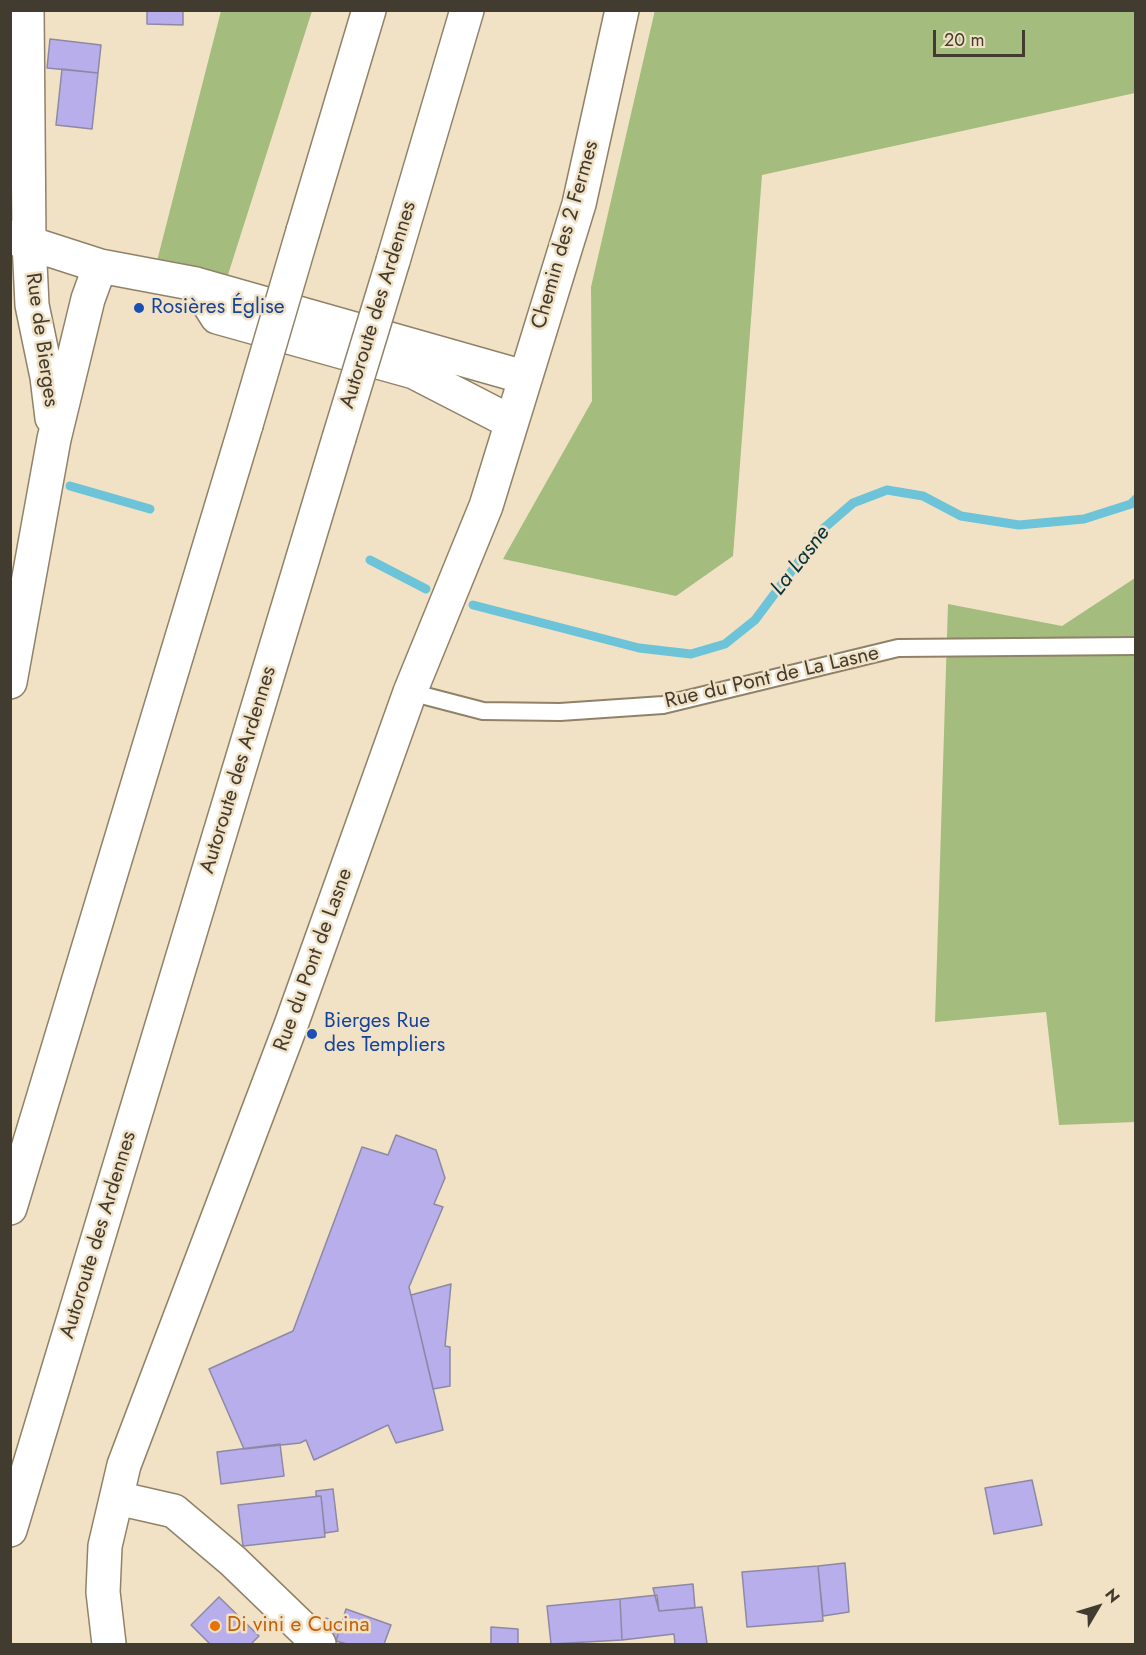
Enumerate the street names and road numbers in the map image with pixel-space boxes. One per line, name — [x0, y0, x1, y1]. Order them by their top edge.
street label: Chemin des 2 Fermes — [527, 138, 605, 332]
street label: Autoroute des Ardennes — [335, 198, 423, 412]
street label: Rue de Bierges — [19, 271, 63, 409]
street label: Rue du Pont de La Lasne — [663, 641, 881, 715]
street label: Autoroute des Ardennes — [195, 663, 283, 877]
street label: Rue du Pont de Lasne — [269, 865, 359, 1055]
street label: Autoroute des Ardennes — [55, 1128, 143, 1342]

